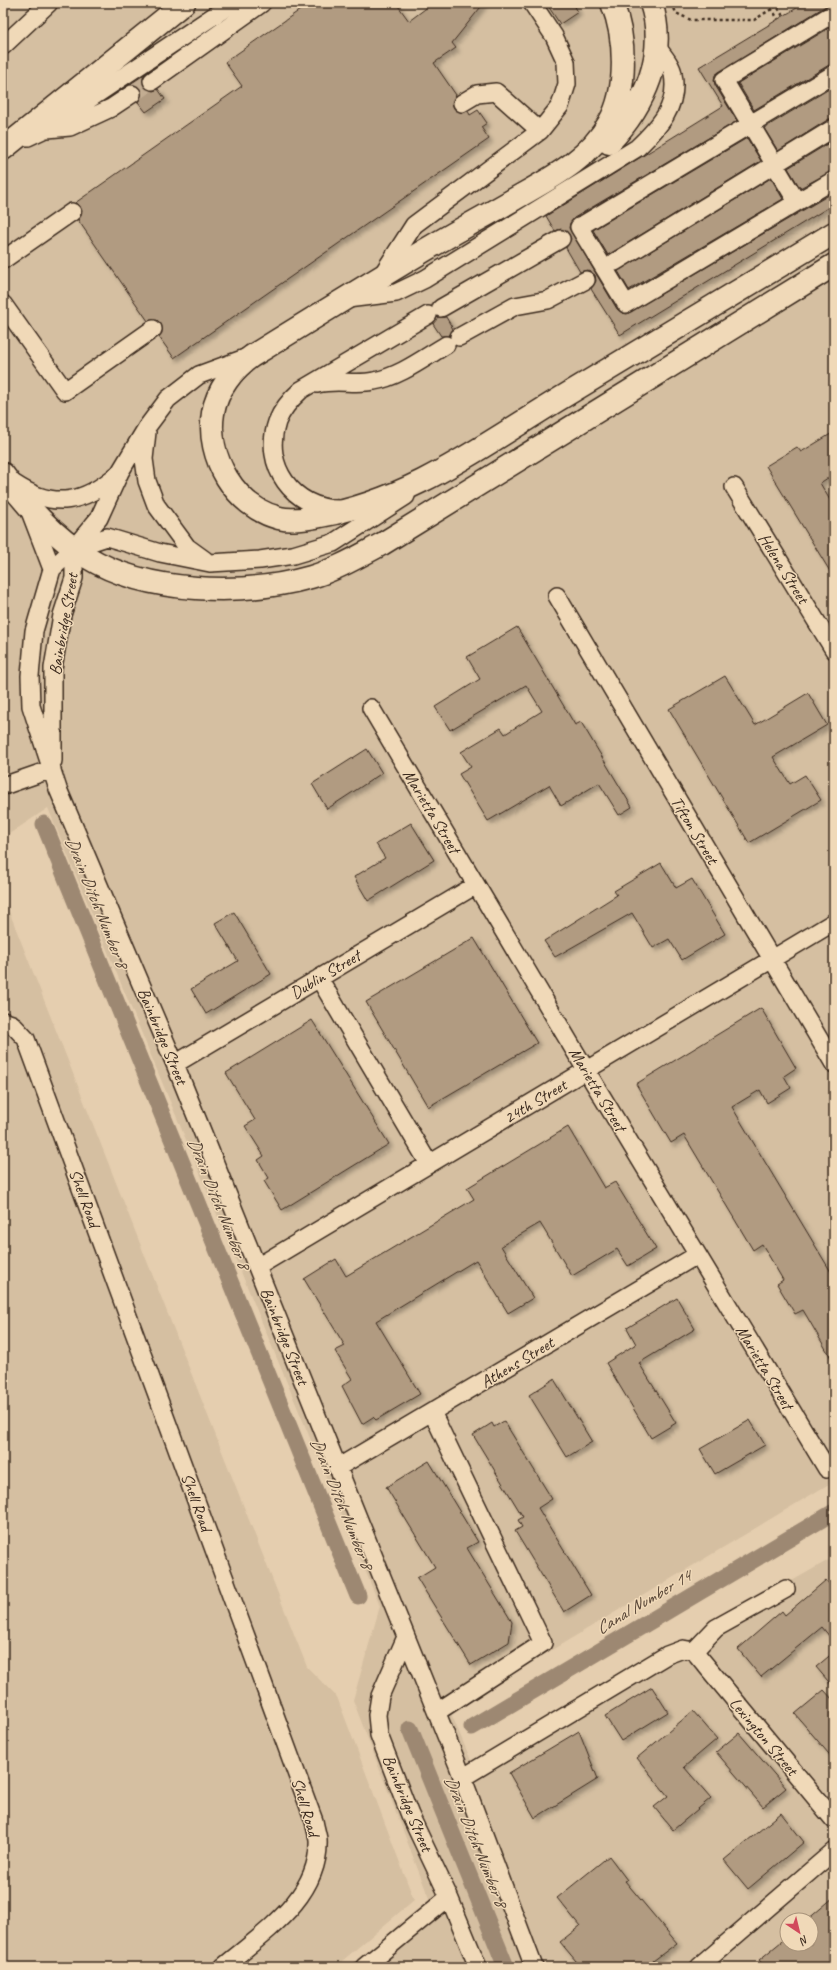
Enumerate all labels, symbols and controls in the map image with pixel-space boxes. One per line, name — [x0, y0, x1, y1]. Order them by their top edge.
street label: Helena Street — [754, 529, 815, 609]
street label: Bainbridge Street — [44, 569, 83, 677]
street label: Marietta Street — [398, 765, 466, 859]
street label: Tifton Street — [666, 793, 724, 870]
water label: Drain Ditch Number 8 — [61, 834, 135, 974]
street label: Dublin Street — [286, 944, 366, 1004]
street label: Bainbridge Street — [133, 985, 193, 1090]
street label: Marietta Street — [564, 1043, 632, 1137]
street label: 24th Street — [500, 1073, 572, 1128]
water label: Drain Ditch Number 8 — [183, 1135, 257, 1275]
street label: Shell Road — [64, 1166, 105, 1232]
street label: Bainbridge Street — [256, 1285, 314, 1390]
street label: Marietta Street — [731, 1321, 799, 1415]
street label: Athens Street — [477, 1331, 560, 1392]
water label: Drain Ditch Number 8 — [306, 1435, 380, 1575]
street label: Shell Road — [176, 1470, 217, 1536]
water label: Canal Number 14 — [592, 1563, 698, 1639]
street label: Lexington Street — [725, 1693, 804, 1781]
street label: Bainbridge Street — [378, 1752, 438, 1857]
water label: Drain Ditch Number 8 — [440, 1773, 514, 1913]
street label: Shell Road — [287, 1775, 325, 1841]
north arrow — [779, 1912, 819, 1952]
text: N — [796, 1933, 812, 1949]

